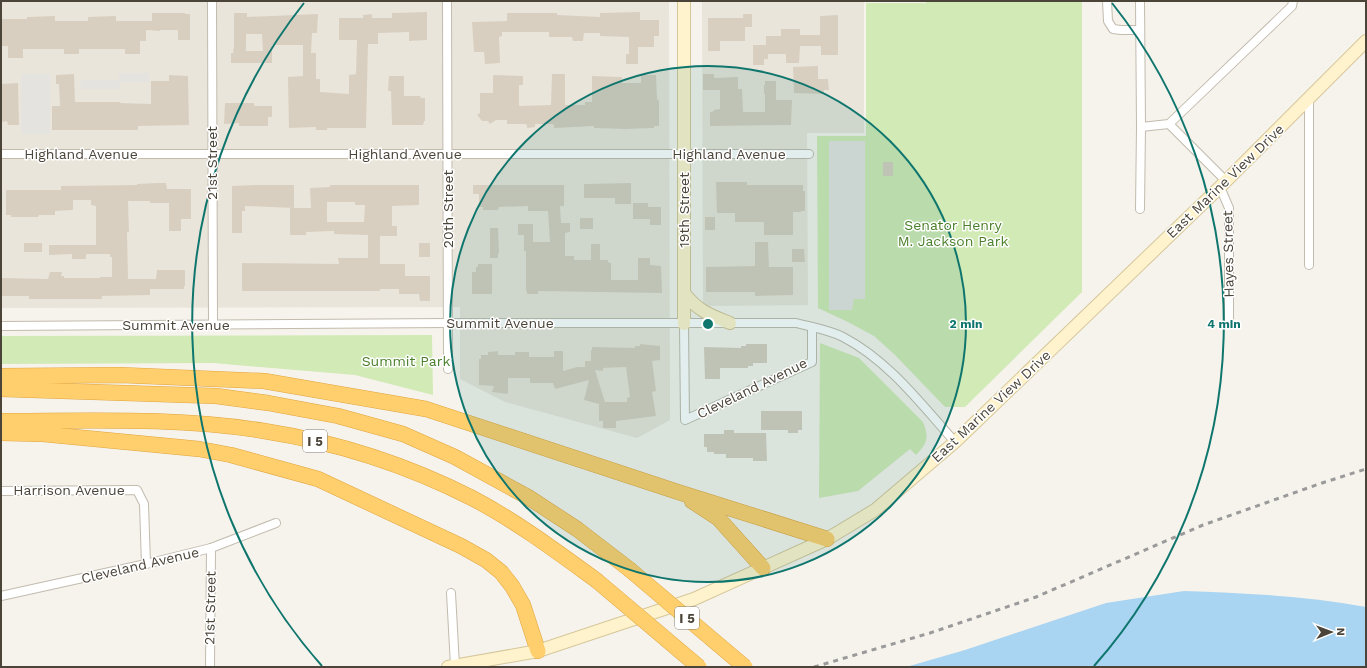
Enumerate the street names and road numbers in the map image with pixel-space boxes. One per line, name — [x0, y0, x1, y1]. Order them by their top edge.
street label: East Marine View Drive — [1163, 121, 1287, 241]
street label: 21st Street — [204, 126, 220, 200]
street label: Highland Avenue — [24, 146, 138, 162]
street label: Highland Avenue — [348, 146, 462, 162]
street label: Highland Avenue — [672, 146, 786, 162]
street label: 20th Street — [440, 170, 456, 248]
street label: 19th Street — [676, 172, 692, 248]
street label: Hayes Street — [1219, 210, 1237, 298]
street label: Summit Avenue — [446, 315, 554, 331]
street label: Summit Avenue — [122, 317, 230, 333]
street label: East Marine View Drive — [928, 347, 1054, 465]
street label: Cleveland Avenue — [694, 354, 810, 422]
road number: I 5 — [303, 430, 327, 452]
street label: Harrison Avenue — [13, 482, 125, 498]
street label: Cleveland Avenue — [79, 544, 201, 586]
street label: 21st Street — [201, 571, 219, 645]
road number: I 5 — [675, 607, 699, 629]

